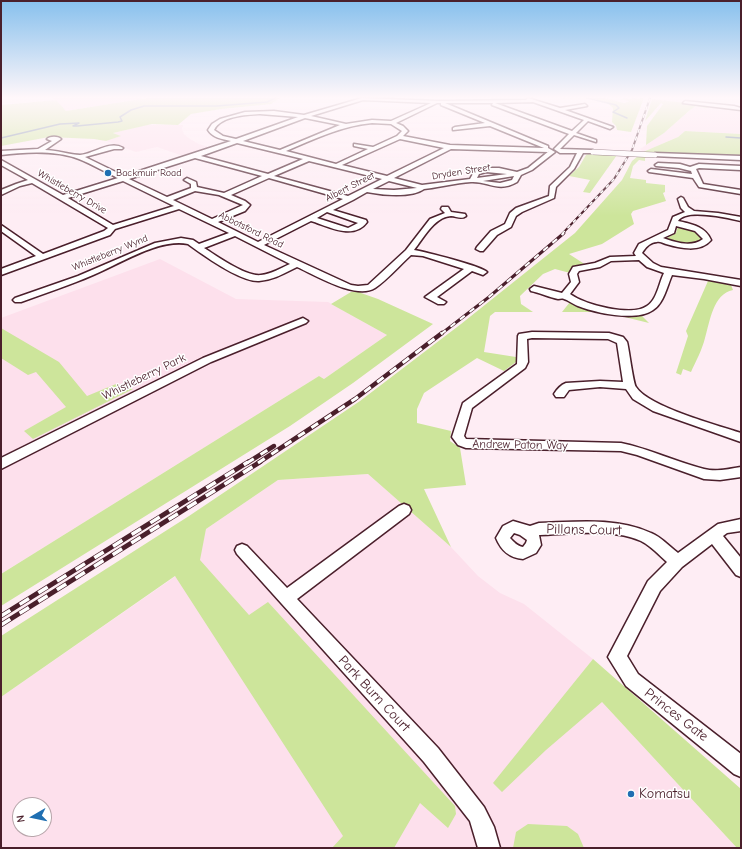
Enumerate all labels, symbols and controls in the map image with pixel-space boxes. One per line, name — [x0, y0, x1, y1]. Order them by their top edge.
street label: Dryden Street — [431, 161, 491, 183]
street label: Whistleberry Drive — [35, 167, 109, 217]
place label: Backmuir Road — [116, 167, 182, 179]
marker: Backmuir Road — [103, 168, 113, 178]
street label: Albert Street — [323, 169, 377, 205]
street label: Abbotsford Road — [217, 209, 285, 251]
street label: Whistleberry Wynd — [70, 232, 150, 274]
street label: Whistleberry Park — [100, 351, 188, 403]
street label: Andrew Paton Way — [472, 437, 568, 453]
street label: Pillans Court — [546, 521, 622, 539]
street label: Park Burn Court — [334, 652, 414, 736]
street label: Princes Gate — [641, 685, 711, 745]
place label: Komatsu — [639, 786, 690, 802]
marker: Komatsu — [626, 789, 636, 799]
north arrow — [12, 797, 52, 837]
text: N — [14, 814, 28, 823]

